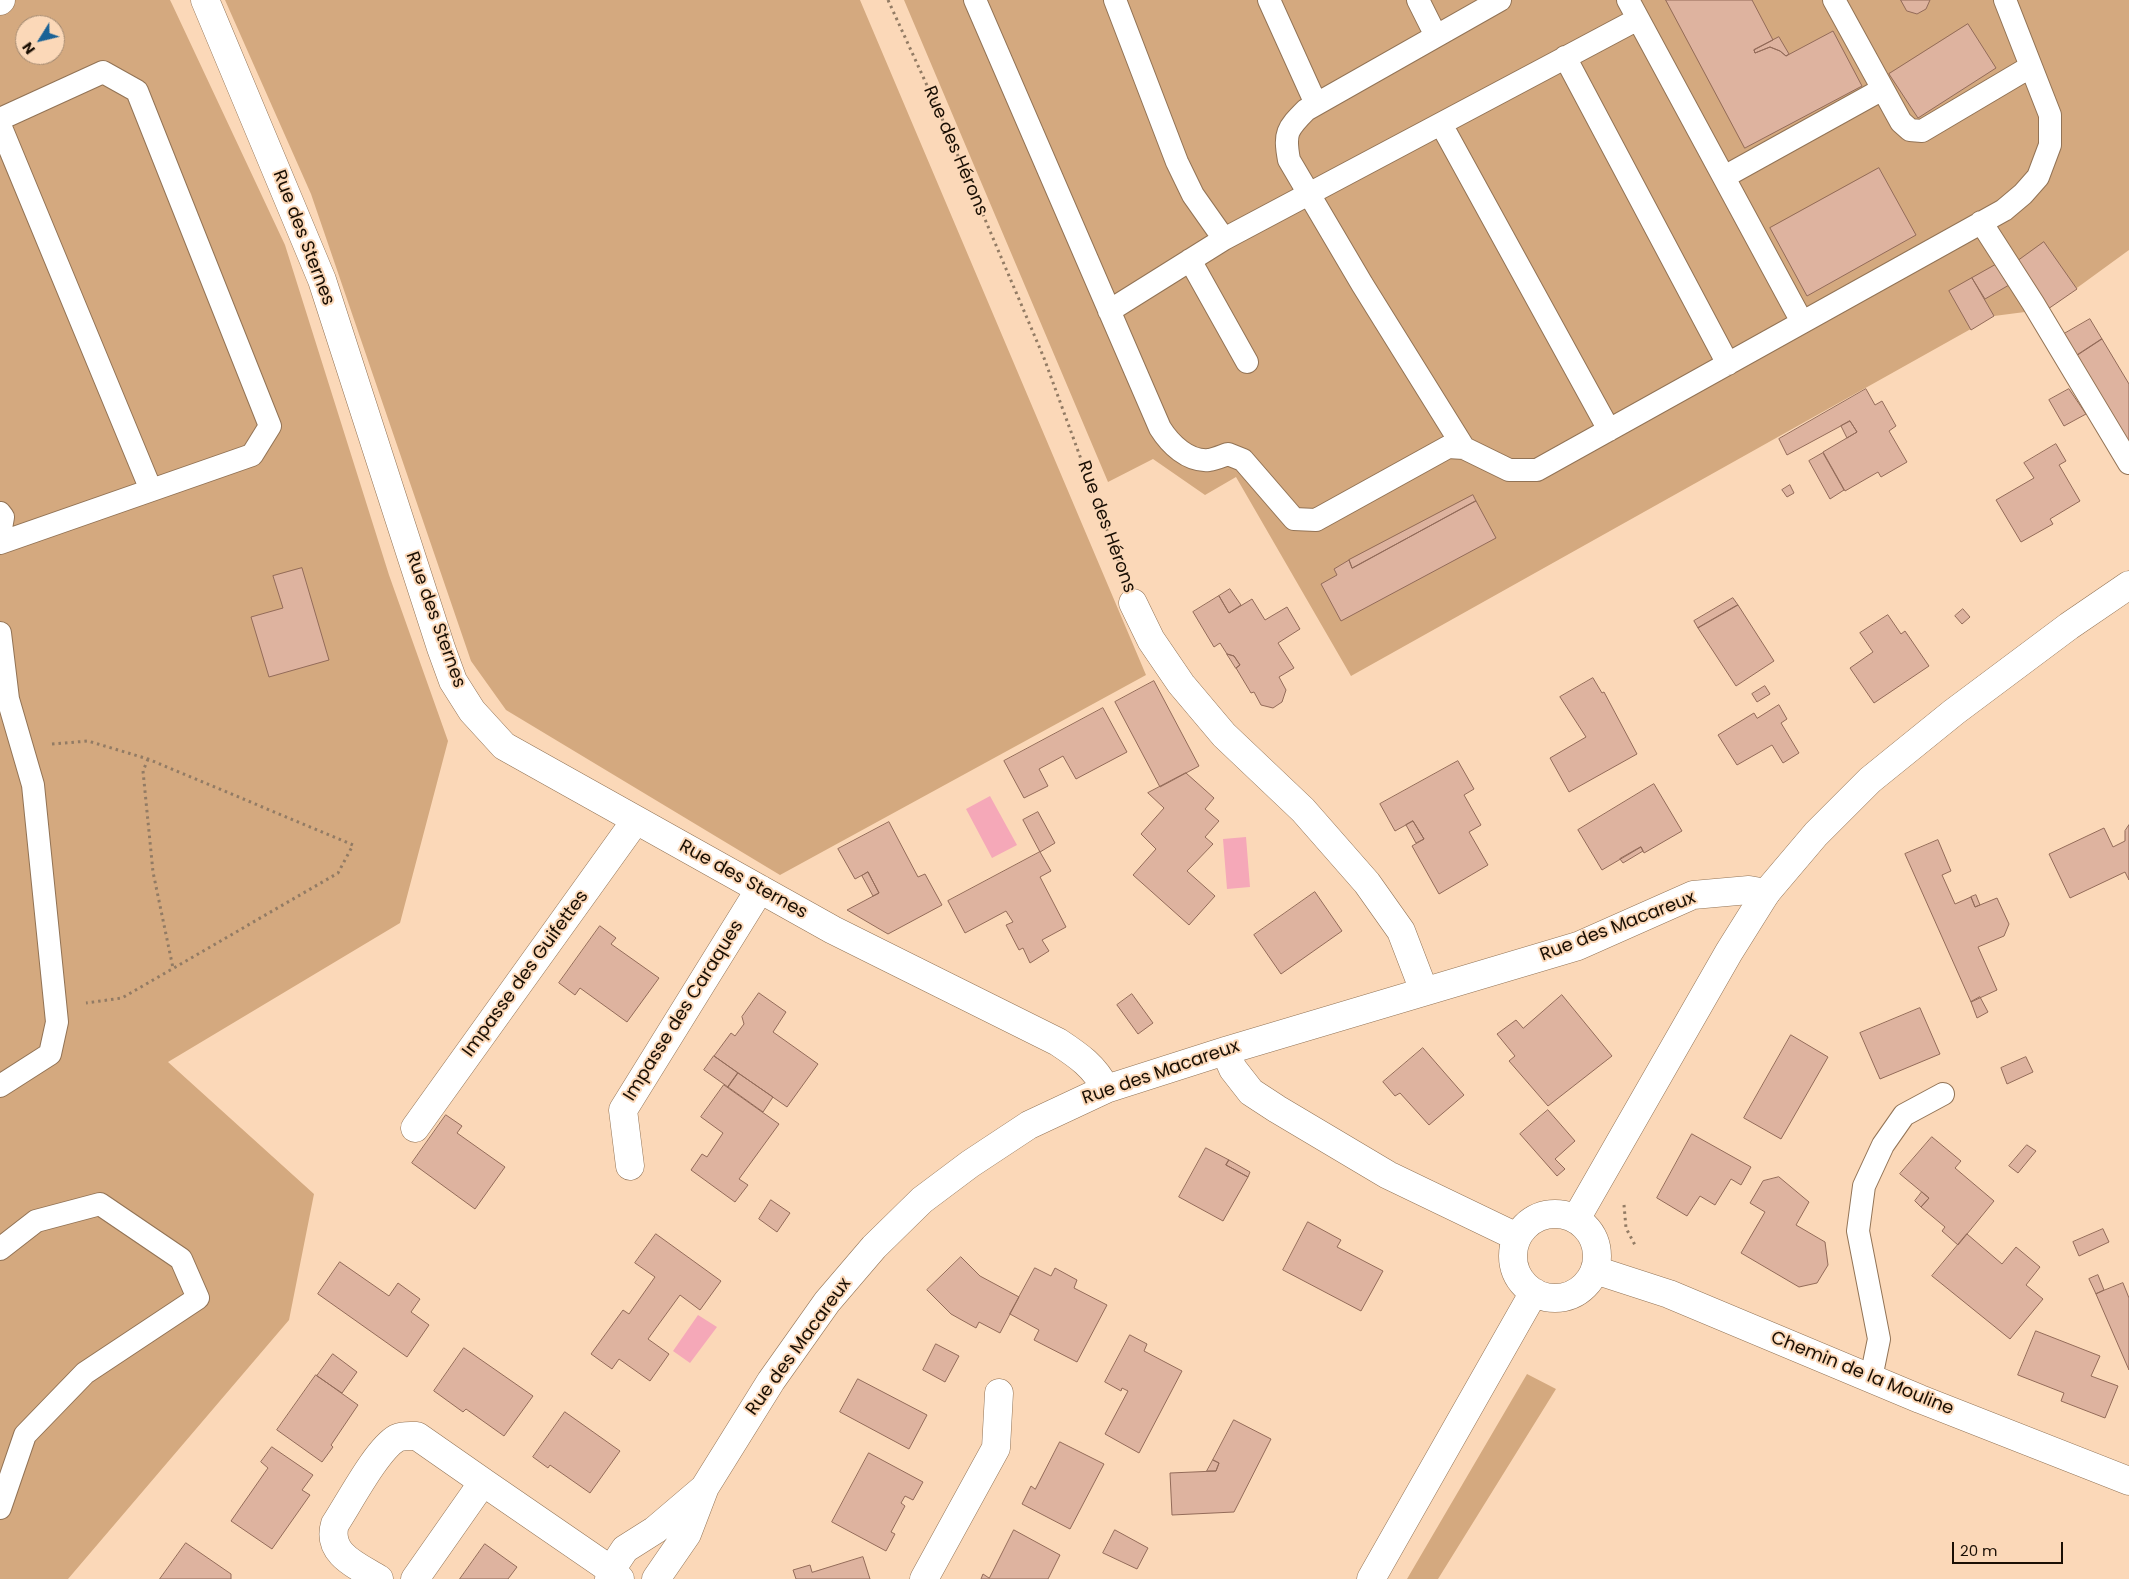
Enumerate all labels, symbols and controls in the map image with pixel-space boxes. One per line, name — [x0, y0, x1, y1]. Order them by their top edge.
north arrow — [15, 15, 65, 65]
text: N — [17, 38, 40, 58]
street label: Rue des Hérons — [918, 83, 992, 219]
street label: Rue des Sternes — [267, 167, 339, 309]
street label: Rue des Hérons — [1072, 458, 1140, 596]
street label: Rue des Sternes — [400, 549, 470, 691]
street label: Rue des Sternes — [675, 836, 811, 924]
street label: Impasse des Guifettes — [458, 887, 594, 1061]
street label: Rue des Macareux — [1537, 887, 1699, 967]
street label: Impasse des Caraques — [620, 917, 748, 1105]
street label: Rue des Macareux — [1080, 1036, 1242, 1110]
street label: Rue des Macareux — [742, 1274, 856, 1420]
street label: Chemin de la Mouline — [1767, 1327, 1957, 1421]
scale bar — [1954, 1532, 2065, 1564]
text: 20 m — [1960, 1540, 1998, 1561]

